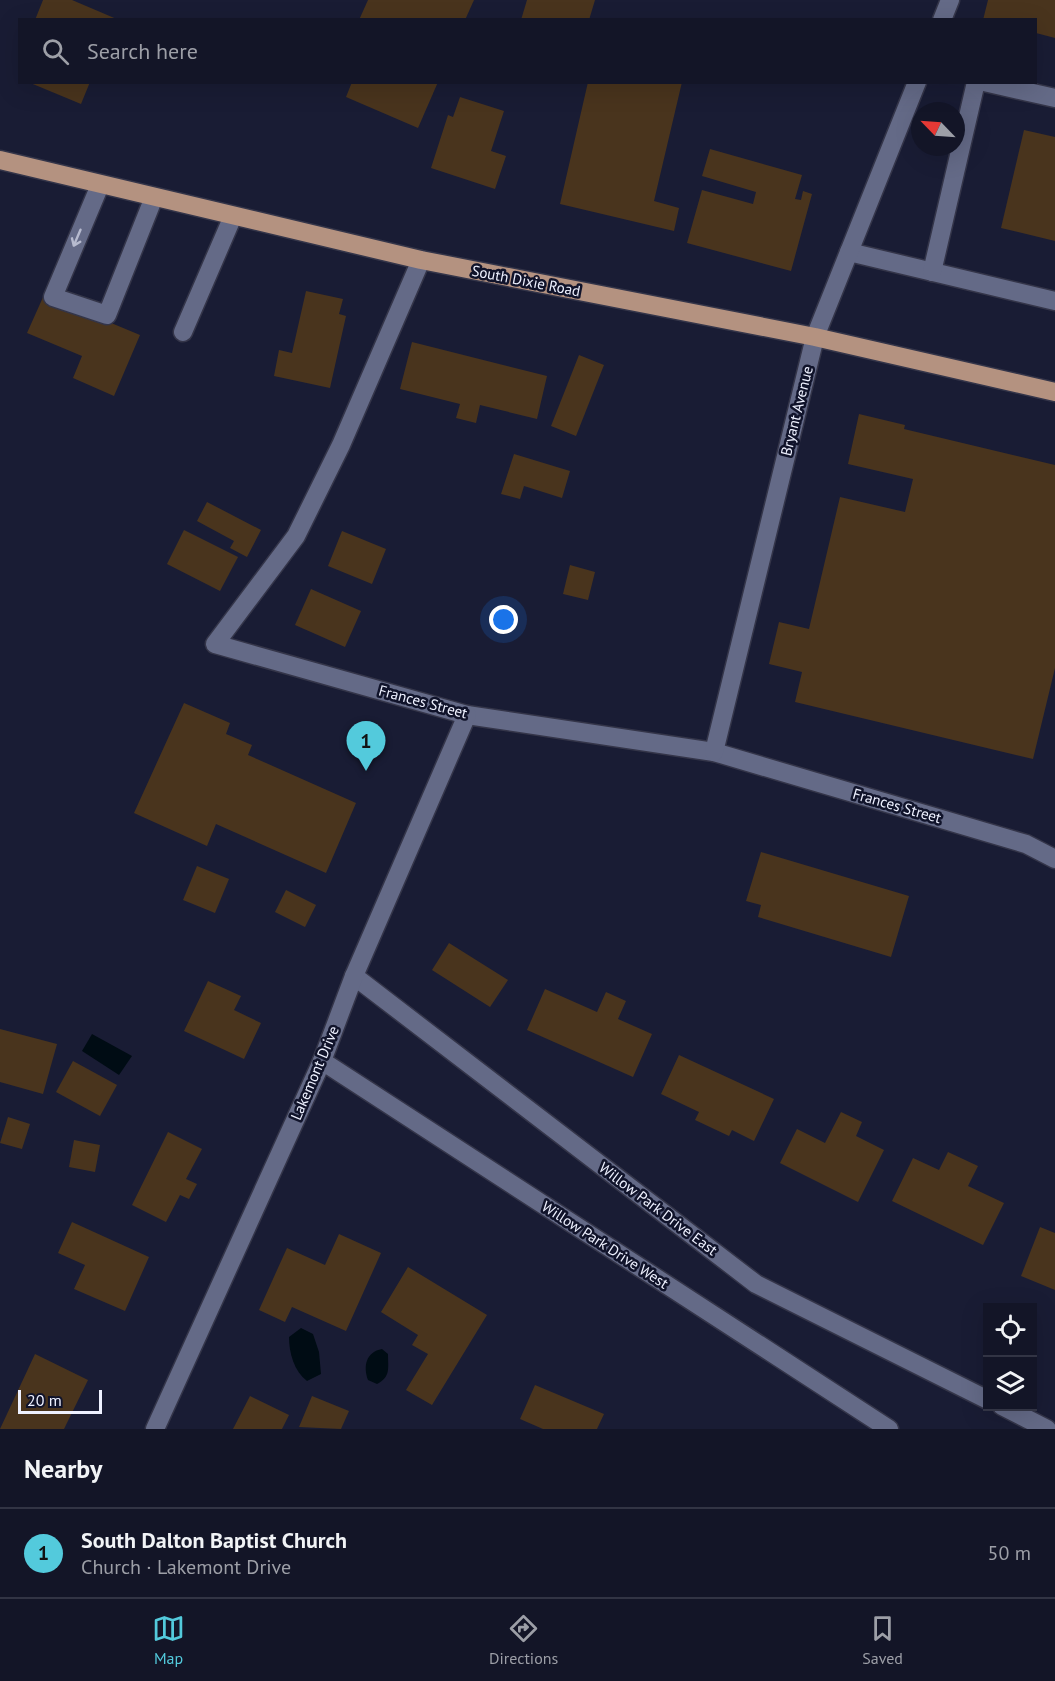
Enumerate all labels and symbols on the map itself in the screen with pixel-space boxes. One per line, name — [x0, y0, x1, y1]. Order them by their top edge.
north arrow — [911, 102, 965, 156]
one-way arrow — [71, 229, 82, 247]
street label: South Dixie Road — [470, 261, 582, 300]
street label: Bryant Avenue — [776, 364, 817, 458]
your location — [489, 605, 518, 634]
street label: Frances Street — [377, 681, 470, 722]
pin: 1 — [346, 722, 386, 771]
street label: Frances Street — [851, 784, 944, 827]
street label: Lakemont Drive — [286, 1023, 343, 1123]
street label: Willow Park Drive East — [595, 1158, 721, 1259]
street label: Willow Park Drive West — [538, 1197, 672, 1293]
scale bar — [18, 1387, 102, 1414]

